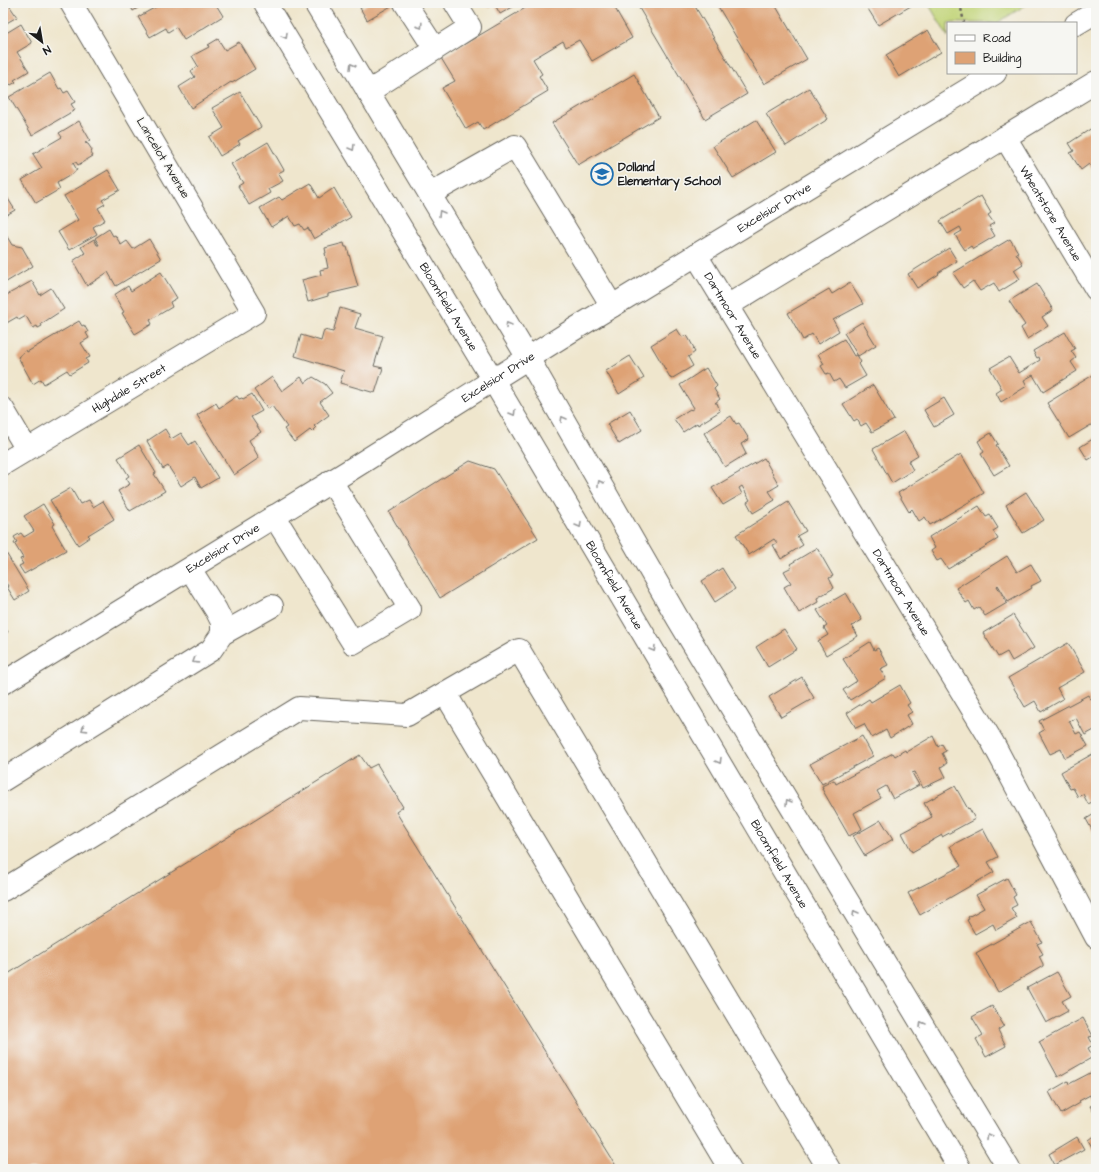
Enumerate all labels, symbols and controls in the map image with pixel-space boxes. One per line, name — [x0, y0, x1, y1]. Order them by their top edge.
north arrow — [22, 22, 62, 62]
one-way arrow — [415, 22, 423, 29]
legend — [947, 22, 1077, 74]
text: Road — [983, 30, 1011, 47]
one-way arrow — [280, 32, 288, 39]
text: N — [40, 42, 54, 58]
text: Building — [983, 50, 1021, 68]
one-way arrow — [350, 63, 357, 70]
street label: Lancelot Avenue — [132, 114, 194, 202]
one-way arrow — [348, 144, 355, 151]
place label: Dolland Elementary School — [618, 159, 721, 191]
school or university icon: Dolland Elementary School — [589, 161, 615, 187]
street label: Wheatstone Avenue — [1016, 162, 1086, 265]
street label: Excelsior Drive — [734, 178, 815, 237]
one-way arrow — [438, 210, 446, 217]
street label: Bloomfield Avenue — [415, 259, 482, 355]
street label: Dartmoor Avenue — [700, 269, 766, 363]
one-way arrow — [505, 322, 513, 329]
street label: Excelsior Drive — [458, 347, 538, 406]
street label: Highdale Street — [89, 359, 169, 417]
one-way arrow — [508, 409, 516, 416]
one-way arrow — [561, 416, 568, 423]
one-way arrow — [598, 480, 605, 487]
street label: Excelsior Drive — [183, 519, 263, 577]
one-way arrow — [575, 521, 582, 528]
street label: Bloomfield Avenue — [582, 538, 648, 633]
street label: Dartmoor Avenue — [868, 546, 935, 639]
one-way arrow — [648, 645, 655, 652]
one-way arrow — [192, 656, 199, 663]
one-way arrow — [81, 725, 88, 732]
one-way arrow — [714, 757, 721, 764]
one-way arrow — [785, 799, 793, 806]
street label: Bloomfield Avenue — [747, 816, 813, 912]
one-way arrow — [852, 910, 860, 917]
one-way arrow — [920, 1021, 927, 1028]
one-way arrow — [987, 1133, 994, 1140]

